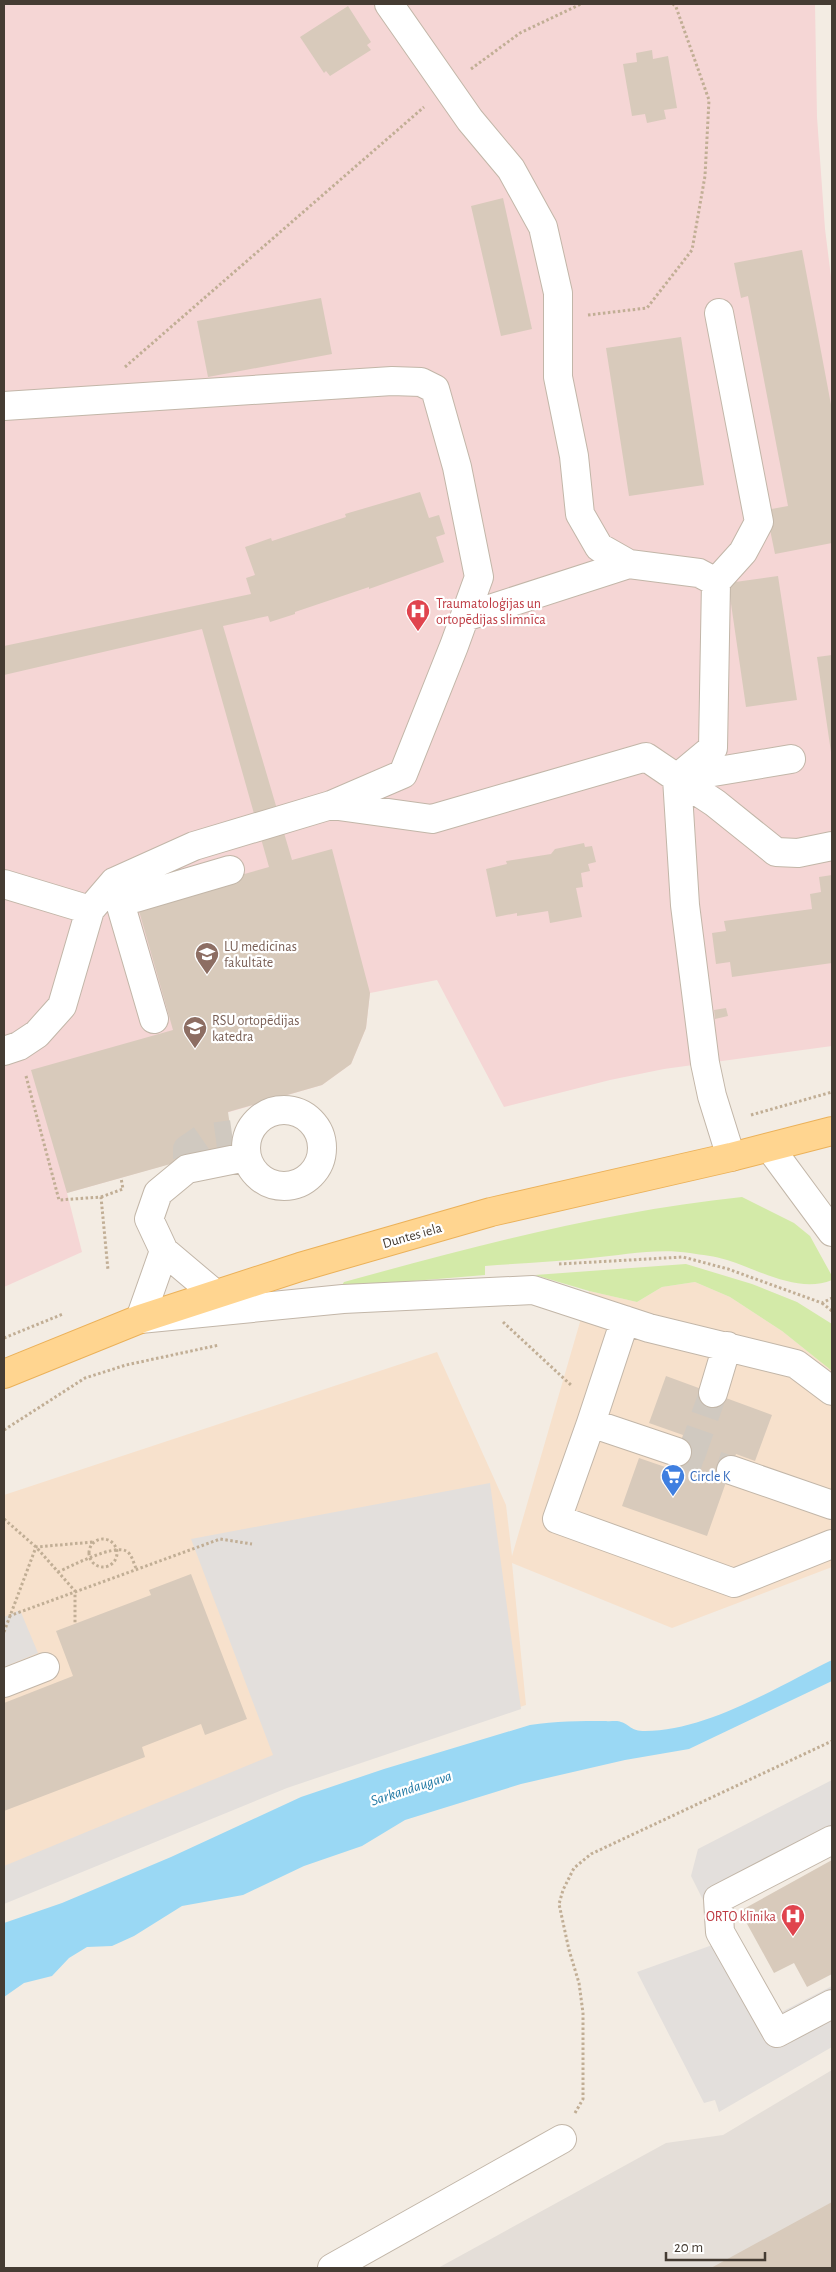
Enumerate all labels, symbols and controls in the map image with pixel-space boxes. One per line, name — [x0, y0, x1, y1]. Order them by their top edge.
place label: Traumatoloģijas un ortopēdijas slimnīca — [436, 597, 546, 627]
hospital icon: Traumatoloģijas un ortopēdijas slimnīca — [405, 598, 431, 632]
place label: LU medicīnas fakultāte — [224, 940, 297, 970]
school or university icon: LU medicīnas fakultāte — [194, 941, 220, 975]
place label: RSU ortopēdijas katedra — [212, 1014, 299, 1044]
school or university icon: RSU ortopēdijas katedra — [182, 1015, 208, 1049]
street label: Duntes iela — [381, 1221, 444, 1251]
supermarket icon: Circle K — [660, 1463, 686, 1497]
place label: Circle K — [690, 1470, 731, 1484]
water label: Sarkandaugava — [369, 1768, 453, 1809]
hospital icon: ORTO klīnika — [780, 1903, 806, 1937]
place label: ORTO klīnika — [706, 1910, 777, 1924]
scale bar — [666, 2230, 765, 2262]
text: 20 m — [674, 2240, 703, 2255]

